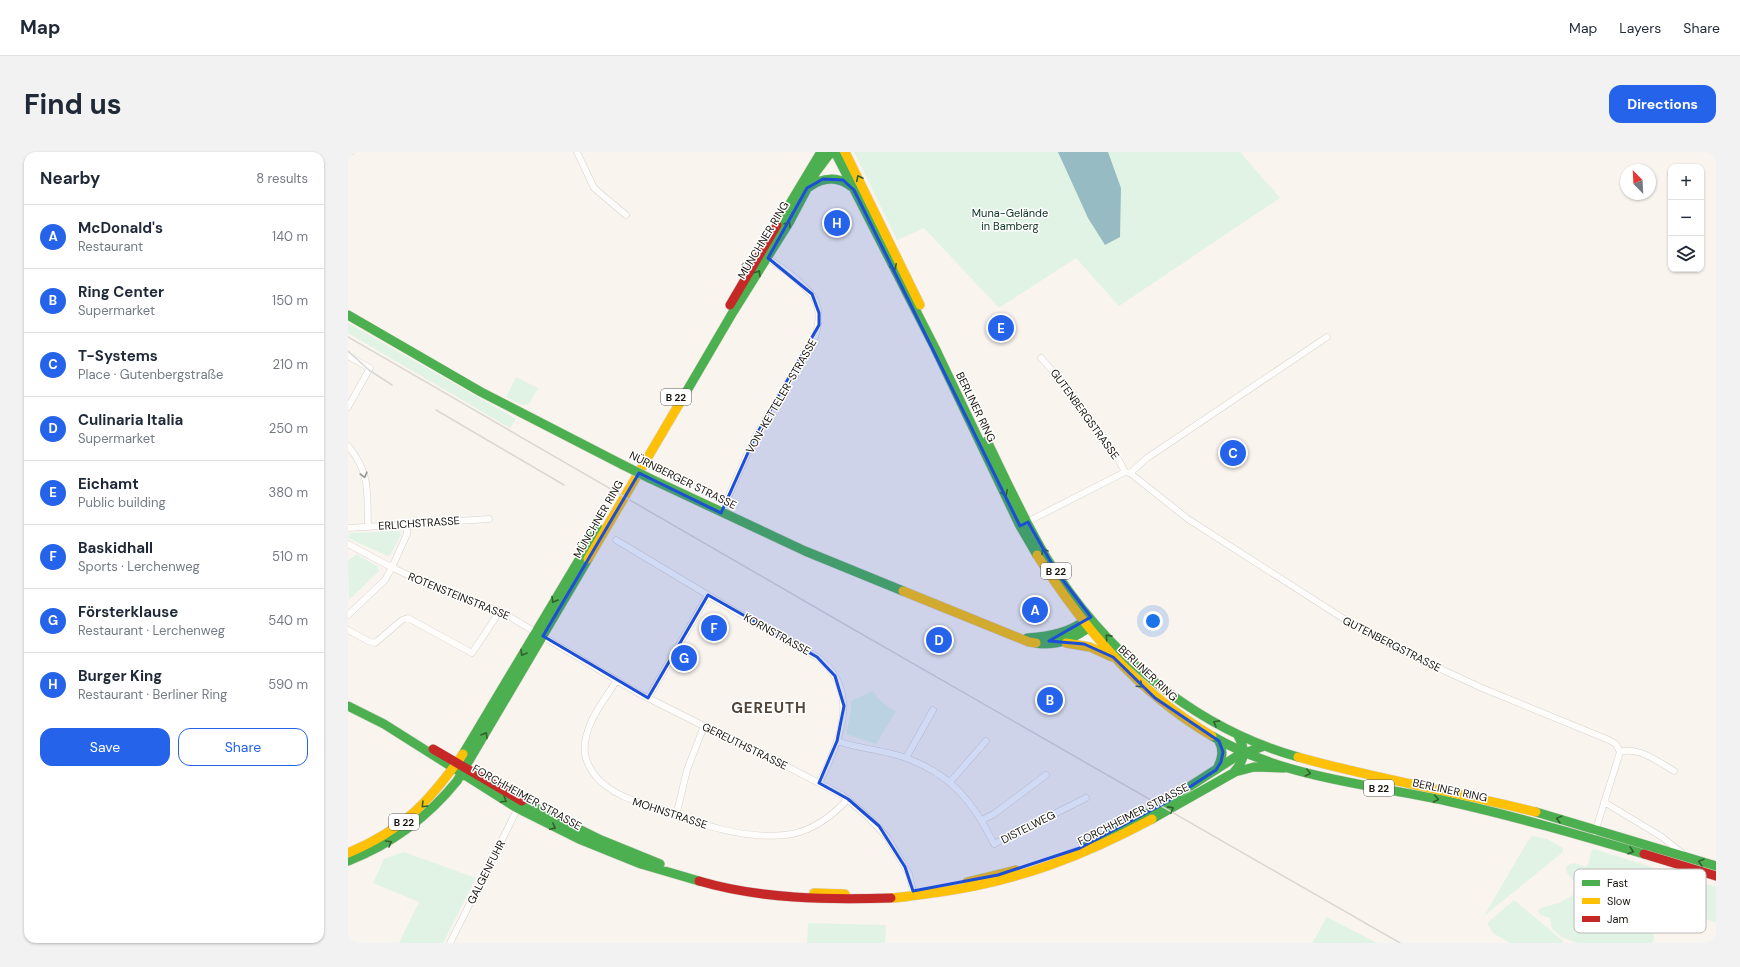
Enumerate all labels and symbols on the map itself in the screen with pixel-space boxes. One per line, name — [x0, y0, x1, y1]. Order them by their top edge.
north arrow — [1620, 164, 1656, 200]
one-way arrow — [856, 175, 863, 182]
street label: MÜNCHNER RING — [734, 199, 792, 281]
park label: Muna-Gelände in Bamberg — [972, 206, 1048, 233]
pin: H — [824, 208, 850, 238]
one-way arrow — [783, 221, 790, 228]
one-way arrow — [889, 263, 897, 271]
one-way arrow — [753, 270, 761, 277]
pin: E — [988, 313, 1014, 343]
street label: VON-KETTELER-STRASSE — [742, 336, 820, 456]
street label: GUTENBERGSTRASSE — [1047, 366, 1123, 462]
street label: BERLINER RING — [953, 370, 999, 444]
road number: B 22 — [661, 389, 691, 405]
pin: C — [1220, 438, 1246, 468]
street label: NÜRNBERGER STRASSE — [627, 448, 739, 512]
one-way arrow — [359, 471, 368, 478]
street label: MÜNCHNER RING — [570, 477, 626, 561]
one-way arrow — [1000, 489, 1008, 497]
street label: ERLICHSTRASSE — [378, 513, 460, 533]
one-way arrow — [1041, 548, 1048, 555]
road number: B 22 — [1041, 563, 1071, 579]
street label: ROTENSTEINSTRASSE — [406, 569, 512, 623]
pin: A — [1022, 595, 1048, 625]
one-way arrow — [552, 596, 559, 603]
street label: KORNSTRASSE — [741, 610, 813, 658]
your location — [1143, 611, 1163, 631]
pin: F — [701, 613, 727, 643]
street label: GUTENBERGSTRASSE — [1341, 613, 1443, 675]
pin: D — [926, 625, 952, 655]
one-way arrow — [1106, 635, 1113, 642]
street label: BERLINER RING — [1115, 642, 1181, 704]
pin: G — [671, 643, 697, 673]
one-way arrow — [520, 649, 527, 656]
one-way arrow — [1135, 680, 1143, 687]
pin: B — [1037, 685, 1063, 715]
district label: GEREUTH — [731, 698, 807, 718]
street label: GEREUTHSTRASSE — [700, 719, 790, 773]
one-way arrow — [1213, 720, 1220, 728]
one-way arrow — [480, 732, 487, 739]
street label: FORCHHEIMER STRASSE — [470, 761, 584, 833]
one-way arrow — [1305, 769, 1311, 777]
street label: BERLINER RING — [1411, 775, 1489, 805]
street label: FORCHHEIMER STRASSE — [1075, 780, 1191, 848]
road number: B 22 — [1364, 780, 1394, 796]
street label: MOHNSTRASSE — [631, 794, 709, 832]
one-way arrow — [1433, 794, 1439, 802]
one-way arrow — [500, 796, 507, 803]
one-way arrow — [421, 800, 429, 808]
one-way arrow — [1167, 806, 1174, 813]
street label: DISTELWEG — [999, 807, 1057, 847]
road number: B 22 — [389, 814, 419, 830]
one-way arrow — [1556, 815, 1562, 823]
one-way arrow — [548, 822, 556, 830]
street label: GALGENFUHR — [464, 838, 508, 906]
one-way arrow — [385, 840, 392, 847]
one-way arrow — [1627, 846, 1634, 855]
one-way arrow — [1698, 858, 1705, 867]
legend — [1574, 869, 1706, 933]
text: Fast — [1607, 876, 1628, 890]
text: Slow — [1607, 894, 1631, 908]
text: Jam — [1607, 912, 1628, 926]

